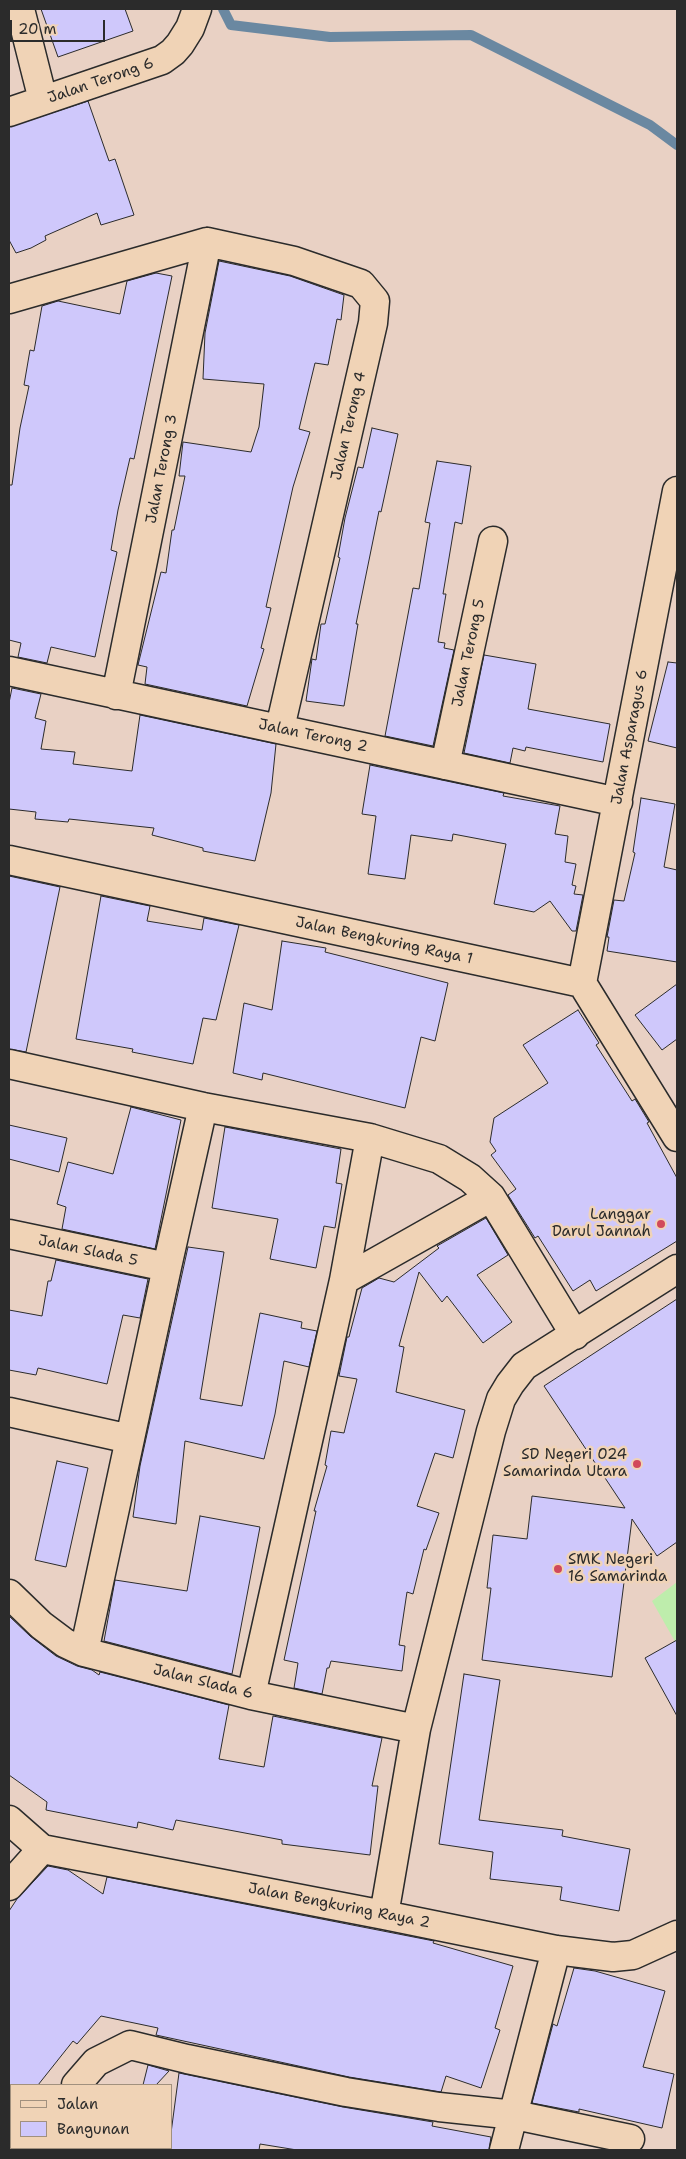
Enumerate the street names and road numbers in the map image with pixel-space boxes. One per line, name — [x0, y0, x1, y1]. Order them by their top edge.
street label: Jalan Terong 6 — [46, 54, 156, 108]
street label: Jalan Terong 4 — [328, 370, 370, 482]
street label: Jalan Terong 3 — [143, 413, 181, 525]
street label: Jalan Terong 5 — [449, 597, 489, 709]
street label: Jalan Asparagus 6 — [608, 668, 652, 806]
street label: Jalan Terong 2 — [257, 716, 369, 756]
street label: Jalan Bengkuring Raya 1 — [294, 913, 474, 969]
street label: Jalan Slada 5 — [37, 1232, 139, 1270]
street label: Jalan Slada 6 — [151, 1661, 255, 1703]
street label: Jalan Bengkuring Raya 2 — [247, 1880, 431, 1932]

